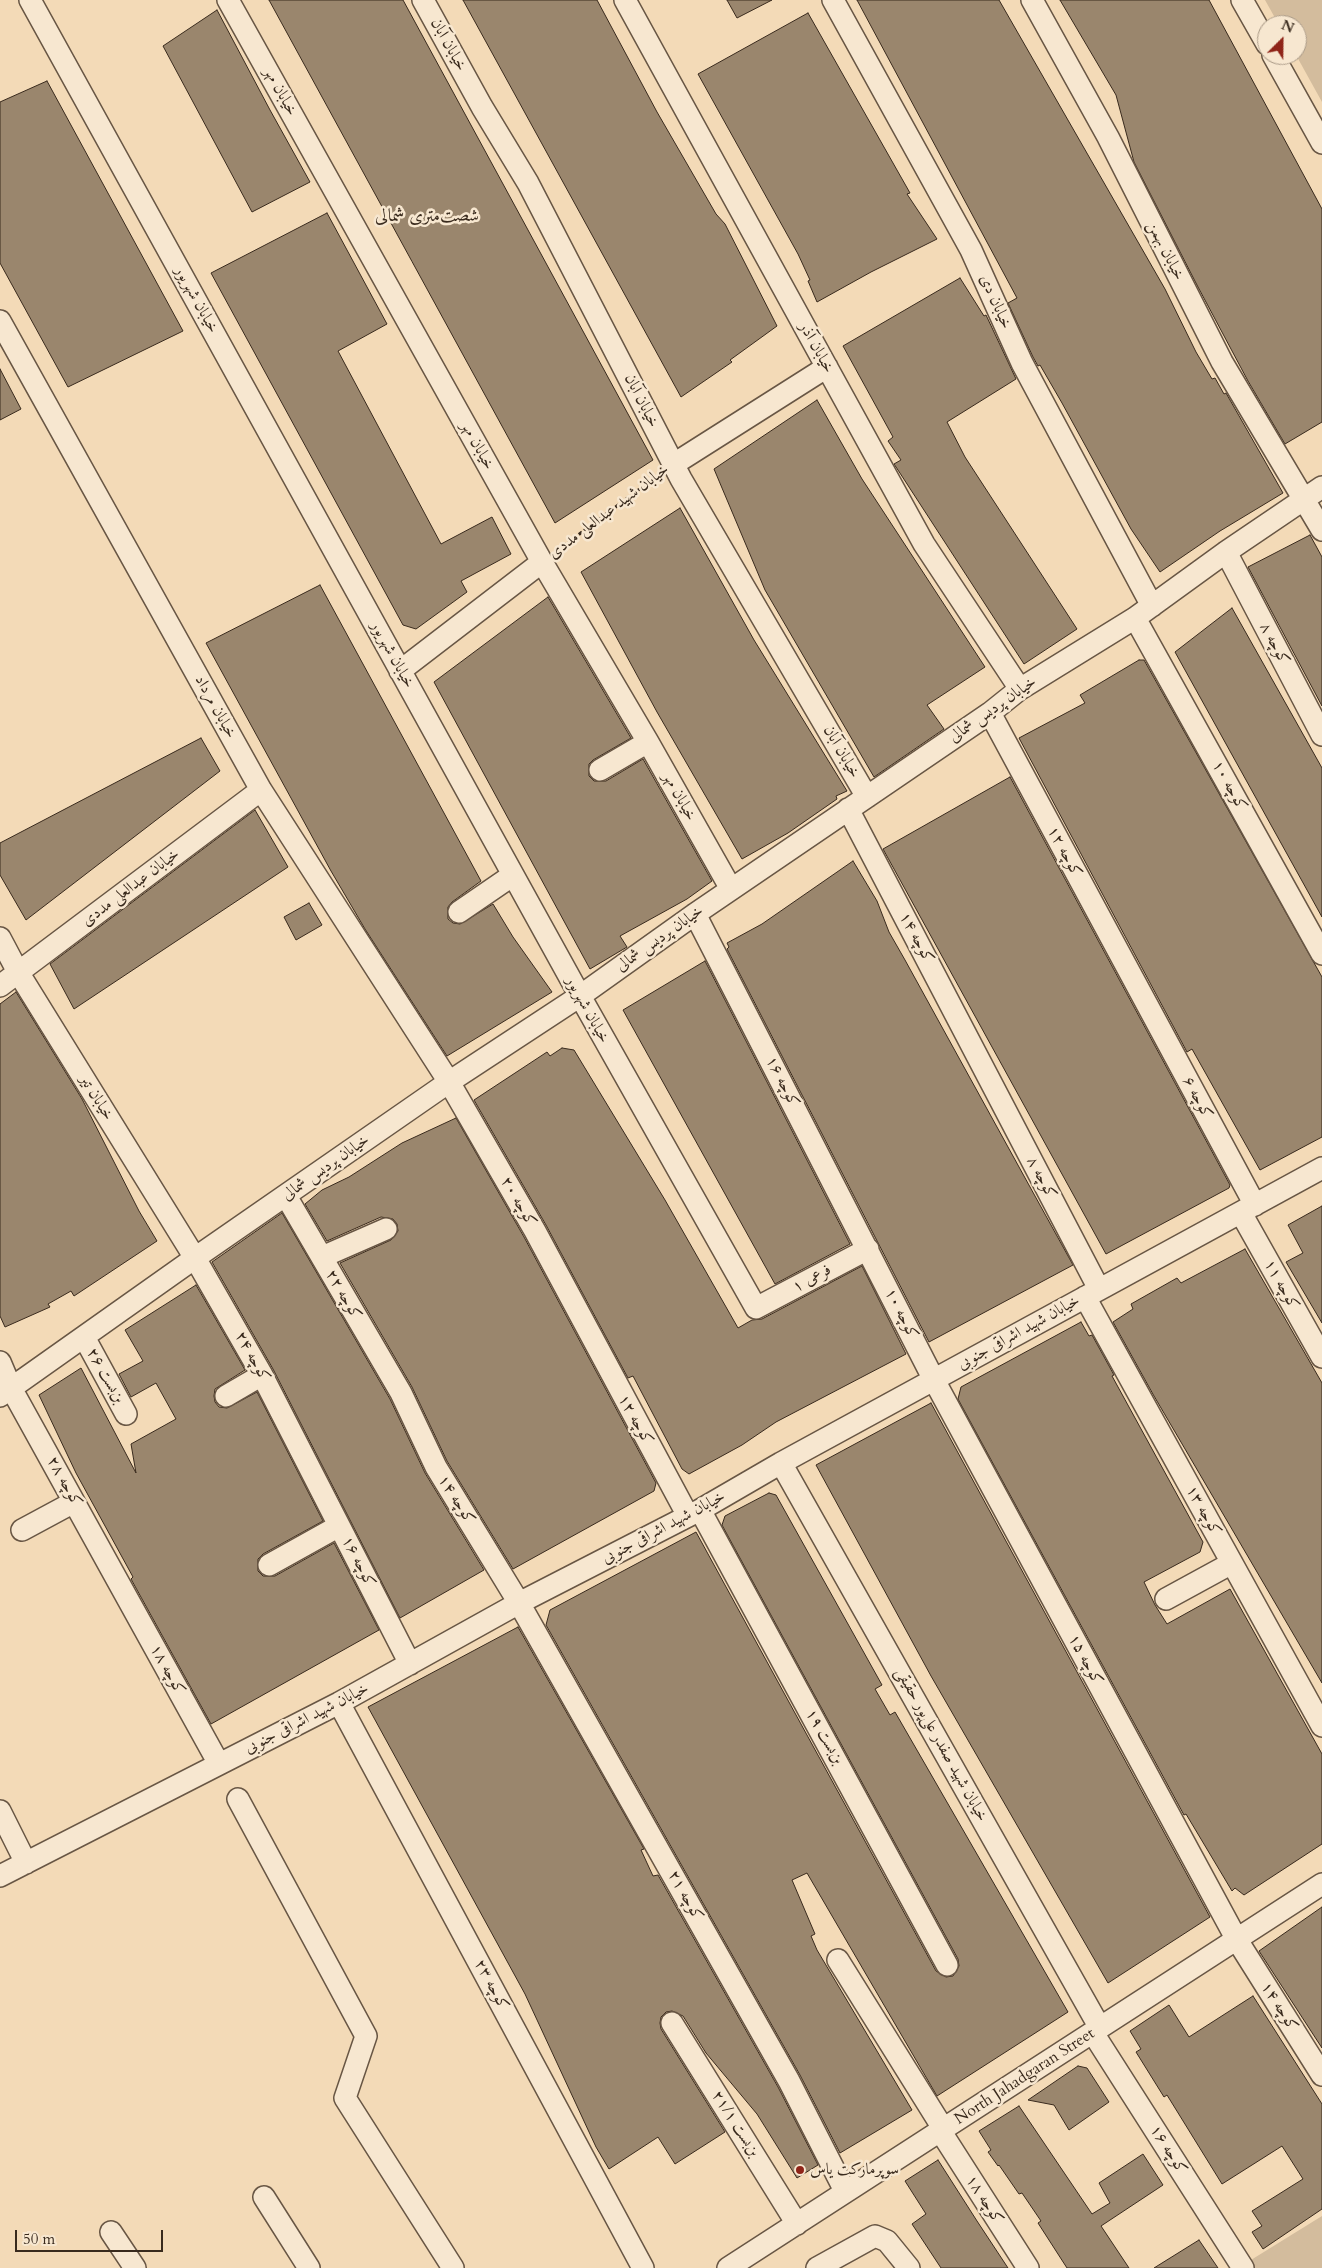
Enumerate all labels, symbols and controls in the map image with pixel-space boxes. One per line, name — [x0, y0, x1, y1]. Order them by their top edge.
street label: خیابان آبان — [426, 15, 470, 75]
north arrow — [1257, 15, 1307, 65]
text: N — [1278, 16, 1297, 38]
street label: خیابان مهر — [259, 65, 301, 119]
district label: شصت‌متری شمالی — [375, 206, 479, 228]
street label: خیابان بهمن — [1142, 218, 1188, 284]
street label: خیابان شهریور — [170, 263, 222, 337]
street label: خیابان دی — [975, 272, 1015, 332]
street label: خیابان آذر — [794, 319, 838, 377]
street label: خیابان آبان — [619, 371, 663, 431]
street label: خیابان مهر — [456, 419, 498, 473]
street label: خیابان شهید عبدالعلی مددی — [545, 460, 673, 564]
street label: خیابان شهریور — [366, 618, 418, 692]
street label: کوچه ۸ — [1255, 619, 1293, 669]
street label: خیابان مرداد — [190, 672, 240, 742]
street label: خیابان پردیس شمالی — [946, 673, 1040, 747]
street label: خیابان آبان — [818, 722, 864, 782]
street label: کوچه ۱۰ — [1207, 757, 1251, 815]
street label: خیابان مهر — [658, 770, 700, 824]
street label: کوچه ۱۲ — [1043, 823, 1085, 881]
street label: خیابان عبدالعلی مددی — [78, 845, 184, 931]
street label: خیابان پردیس شمالی — [613, 902, 707, 976]
street label: کوچه ۱۴ — [895, 909, 937, 967]
street label: خیابان شهریور — [561, 973, 613, 1047]
street label: کوچه ۱۶ — [761, 1053, 803, 1111]
street label: خیابان تیر — [75, 1072, 117, 1124]
street label: کوچه ۶ — [1178, 1073, 1216, 1123]
street label: خیابان پردیس شمالی — [279, 1131, 373, 1205]
street label: کوچه ۸ — [1022, 1153, 1060, 1203]
street label: کوچه ۲۰ — [496, 1173, 540, 1231]
street label: کوچه ۱۱ — [1259, 1256, 1303, 1314]
street label: فرعی ۱ — [789, 1261, 835, 1297]
street label: کوچه ۲۲ — [321, 1266, 365, 1324]
street label: کوچه ۱۰ — [880, 1285, 922, 1343]
street label: خیابان شهید اشراقی جنوبی — [955, 1291, 1083, 1375]
street label: کوچه ۲۴ — [230, 1328, 274, 1386]
street label: بن‌بست ۲۶ — [82, 1345, 128, 1407]
street label: کوچه ۱۲ — [613, 1391, 657, 1449]
street label: کوچه ۲۸ — [42, 1453, 86, 1511]
street label: کوچه ۱۴ — [433, 1472, 479, 1528]
street label: کوچه ۱۳ — [1181, 1482, 1225, 1540]
street label: خیابان شهید اشراقی جنوبی — [599, 1487, 729, 1569]
street label: کوچه ۱۶ — [337, 1533, 379, 1591]
street label: کوچه ۱۵ — [1064, 1631, 1106, 1689]
street label: کوچه ۱۸ — [145, 1641, 189, 1699]
street label: خیابان شهید صفدر علی‌پور حقیقی — [891, 1665, 991, 1825]
street label: خیابان شهید اشراقی جنوبی — [242, 1679, 372, 1759]
street label: بن‌بست ۱۹ — [801, 1706, 847, 1768]
street label: کوچه ۲۱ — [663, 1867, 707, 1925]
street label: کوچه ۲۳ — [470, 1956, 512, 2014]
street label: کوچه ۱۴ — [1256, 1979, 1302, 2035]
street label: North Jahadgaran Street — [951, 2024, 1099, 2130]
street label: بن‌بست ۲۱/۱ — [707, 2087, 763, 2161]
street label: کوچه ۱۶ — [1145, 2122, 1191, 2178]
place label: سوپرمارکت یاس — [810, 2160, 899, 2180]
marker: سوپرمارکت یاس — [794, 2164, 806, 2176]
street label: کوچه ۱۸ — [961, 2172, 1007, 2228]
scale bar — [18, 2220, 165, 2252]
text: 50 m — [23, 2229, 55, 2249]

